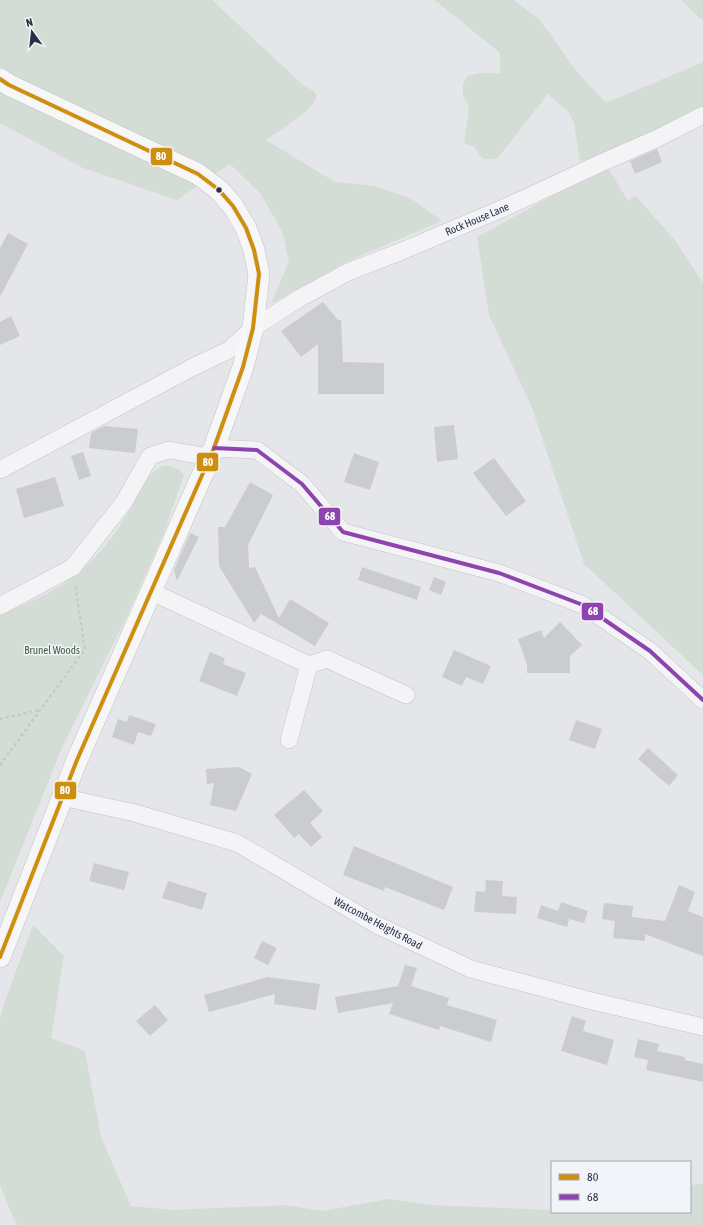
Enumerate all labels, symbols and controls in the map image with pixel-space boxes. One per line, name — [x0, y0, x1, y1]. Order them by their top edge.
north arrow — [12, 12, 52, 52]
text: N — [25, 16, 34, 29]
line badge: 80 — [150, 147, 173, 166]
text: 80 — [156, 150, 166, 162]
unlabelled marker — [214, 185, 224, 195]
street label: Rock House Lane — [443, 200, 511, 238]
line badge: 80 — [196, 452, 219, 472]
text: 80 — [203, 456, 213, 468]
line badge: 68 — [318, 507, 341, 526]
text: 68 — [325, 510, 335, 522]
line badge: 68 — [581, 602, 604, 621]
text: 68 — [588, 605, 598, 617]
park label: Brunel Woods — [24, 644, 80, 656]
line badge: 80 — [54, 781, 77, 800]
text: 80 — [60, 784, 70, 796]
street label: Watcombe Heights Road — [332, 895, 424, 951]
legend — [551, 1161, 691, 1213]
text: 80 — [587, 1170, 599, 1184]
text: 68 — [587, 1190, 599, 1204]

